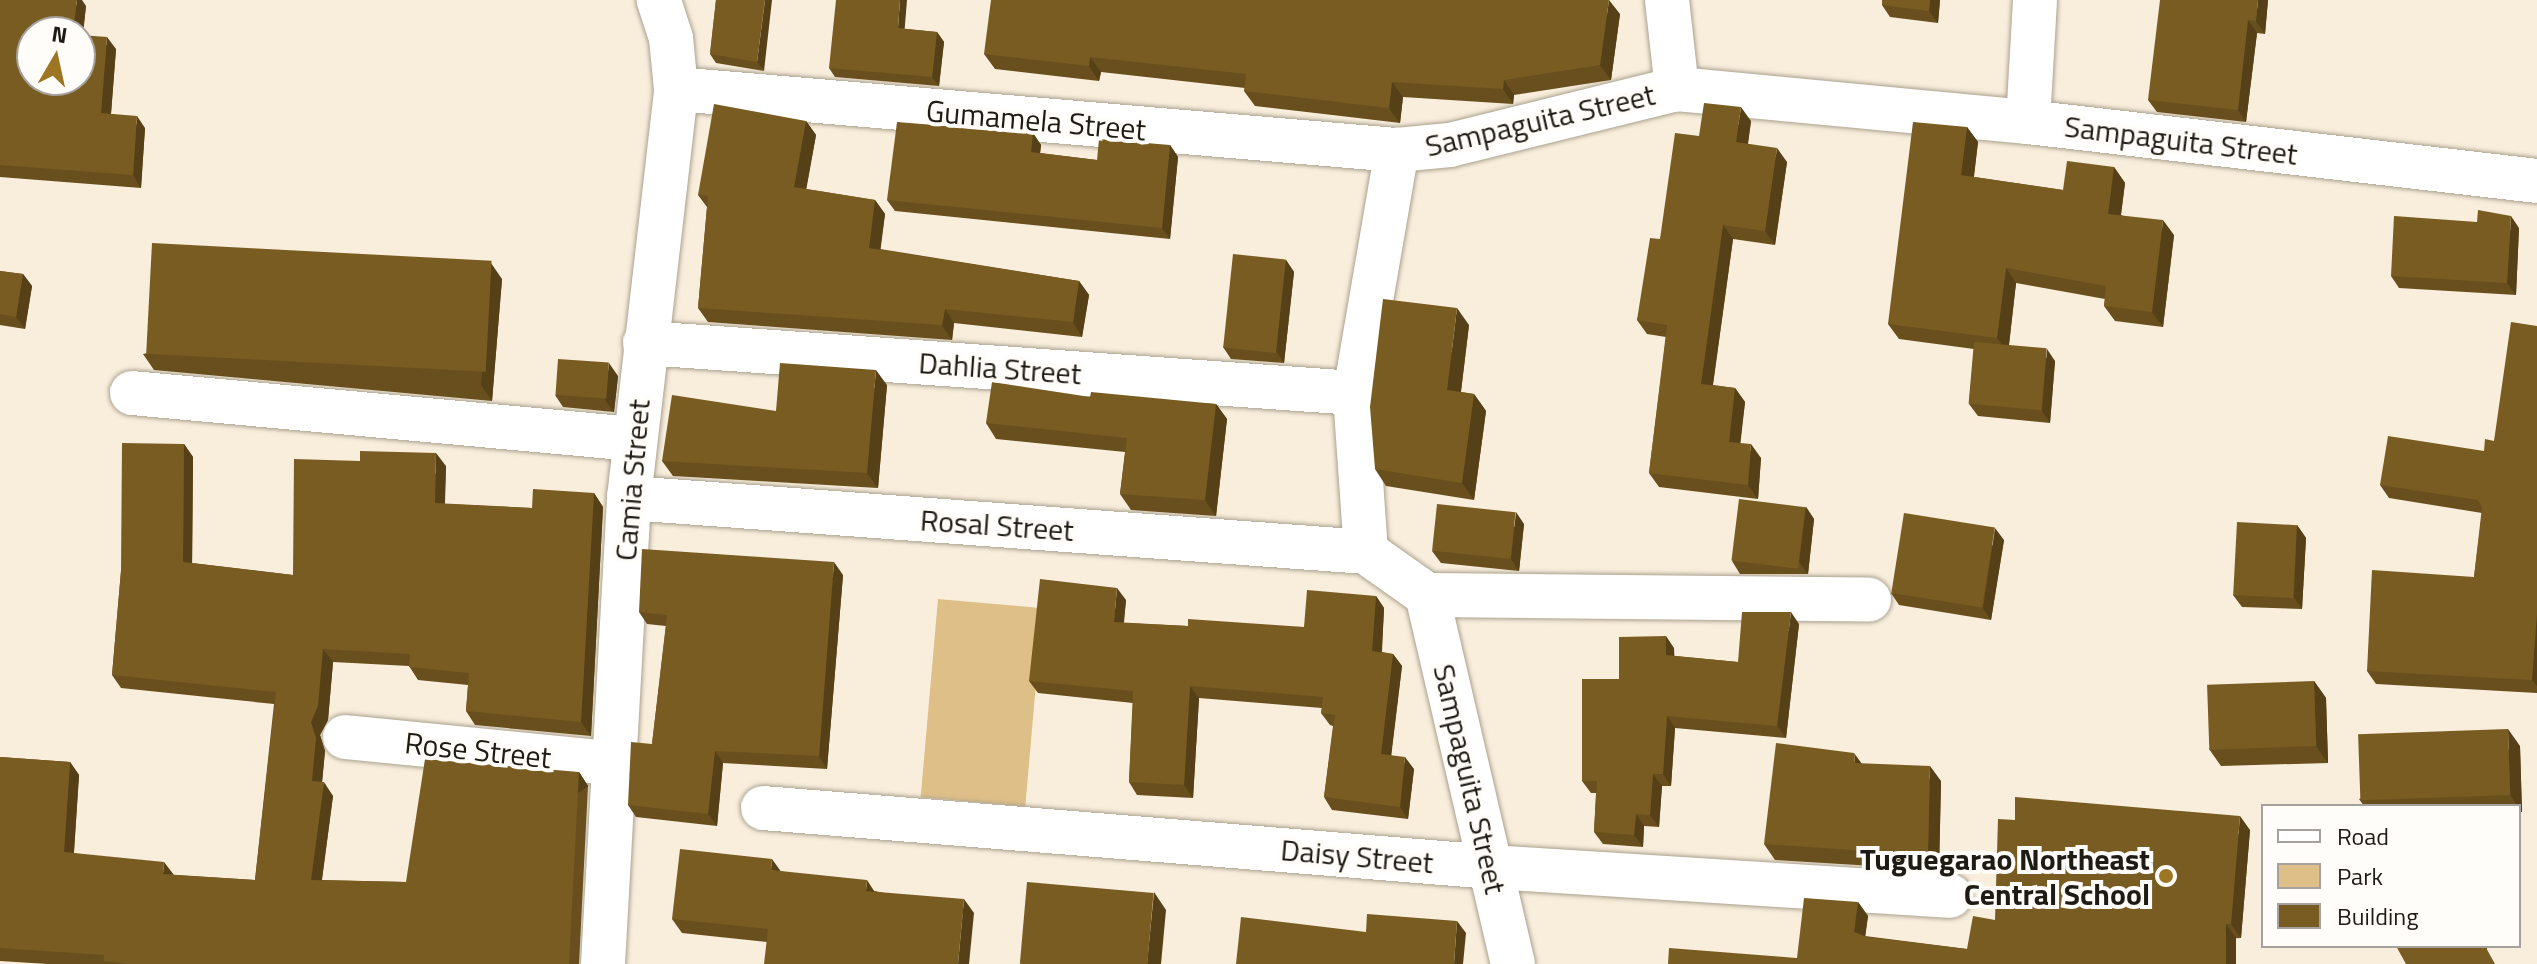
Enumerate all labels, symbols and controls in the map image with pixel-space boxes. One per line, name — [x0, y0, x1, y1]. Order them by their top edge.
north arrow — [16, 16, 96, 96]
text: N — [49, 16, 70, 52]
street label: Sampaguita Street — [1422, 76, 1658, 164]
street label: Gumamela Street — [925, 92, 1147, 148]
street label: Sampaguita Street — [2062, 108, 2300, 172]
street label: Dahlia Street — [917, 344, 1083, 392]
street label: Camia Street — [607, 398, 657, 562]
street label: Rosal Street — [919, 502, 1075, 548]
street label: Sampaguita Street — [1426, 661, 1514, 897]
street label: Rose Street — [403, 724, 553, 776]
legend — [2261, 804, 2521, 948]
text: Road — [2337, 818, 2389, 854]
street label: Daisy Street — [1279, 831, 1435, 881]
place label: Tuguegarao Northeast Central School — [1860, 841, 2150, 912]
text: Park — [2337, 858, 2383, 894]
marker: Tuguegarao Northeast Central School — [2157, 867, 2175, 885]
text: Building — [2337, 898, 2419, 934]

